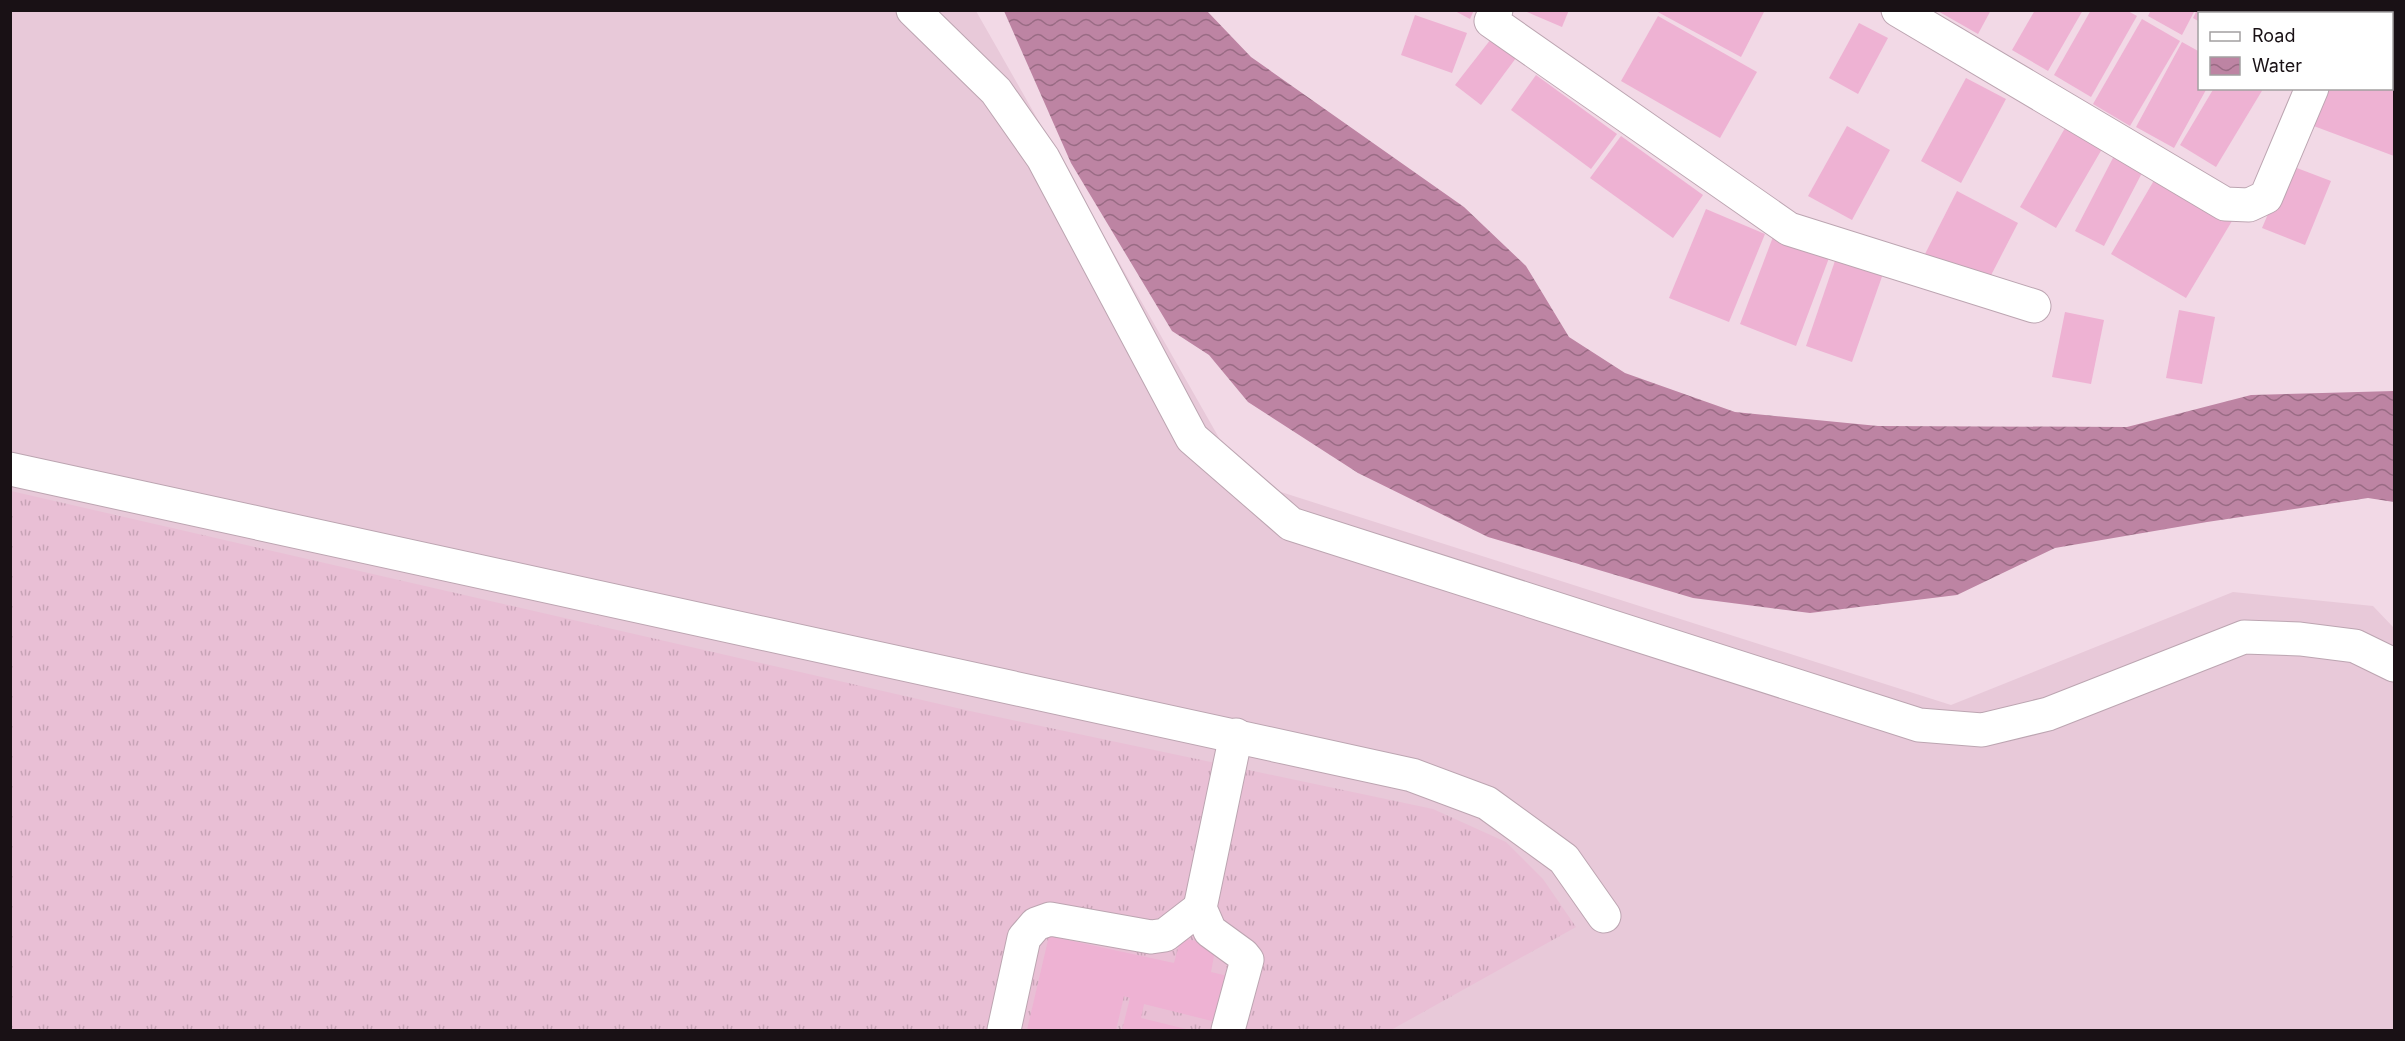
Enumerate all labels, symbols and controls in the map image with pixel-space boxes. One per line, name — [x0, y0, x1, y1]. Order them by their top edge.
legend — [2198, 12, 2393, 90]
text: Road — [2252, 25, 2295, 46]
text: Water — [2252, 55, 2302, 76]

